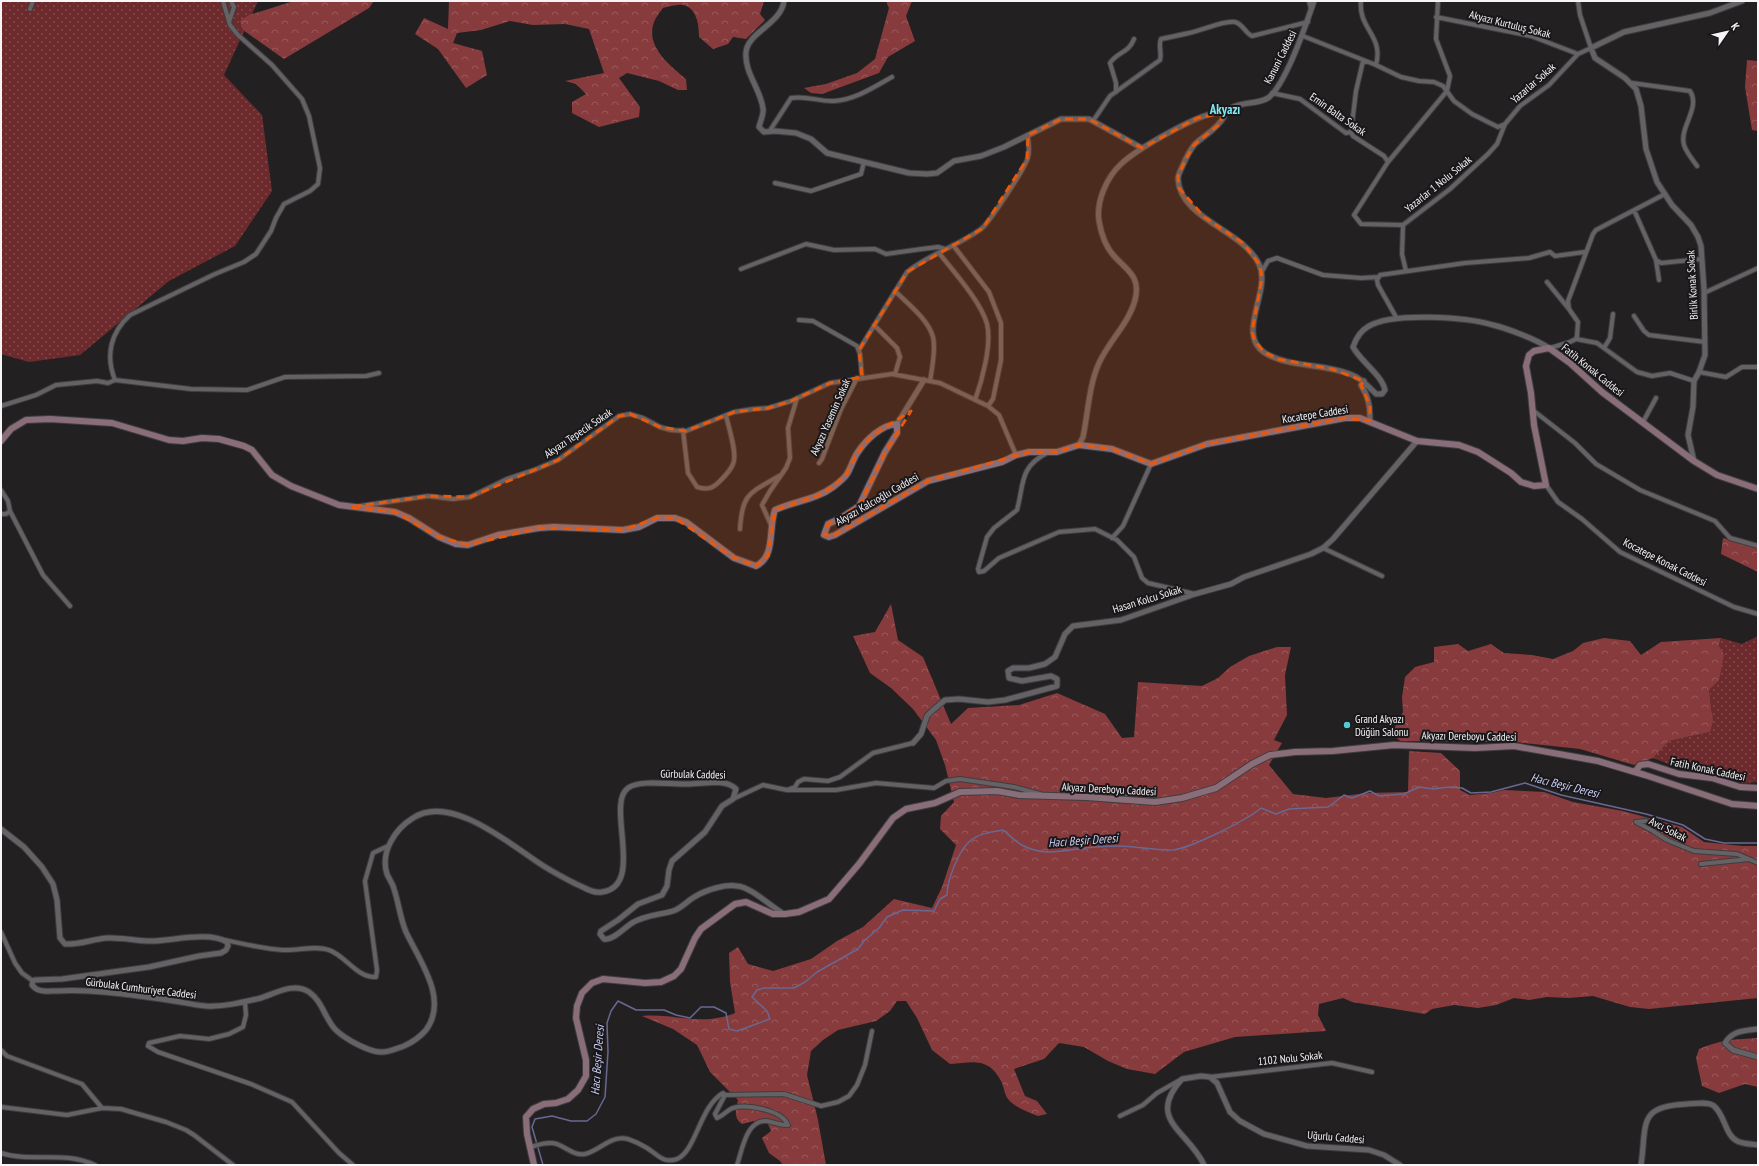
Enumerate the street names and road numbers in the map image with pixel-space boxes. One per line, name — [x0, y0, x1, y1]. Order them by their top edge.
street label: Akyazı Kurtuluş Sokak — [1468, 7, 1553, 41]
street label: Kanuni Caddesi — [1261, 28, 1299, 86]
street label: Yazarlar Sokak — [1508, 59, 1559, 106]
street label: Emin Balta Sokak — [1307, 89, 1370, 139]
street label: Yazarlar 1 Nolu Sokak — [1402, 152, 1475, 215]
street label: Birlik Konak Sokak — [1683, 249, 1701, 320]
street label: Fatih Konak Caddesi — [1559, 341, 1627, 399]
street label: Akyazı Yasemin Sokak — [807, 376, 853, 458]
street label: Kocatepe Caddesi — [1281, 402, 1349, 426]
street label: Akyazı Tepecik Sokak — [541, 405, 615, 461]
street label: Akyazı Kalcıoğlu Caddesi — [833, 469, 921, 529]
street label: Kocatepe Konak Caddesi — [1621, 535, 1709, 589]
street label: Hasan Kolcu Sokak — [1111, 582, 1184, 616]
street label: Akyazı Dereboyu Caddesi — [1422, 728, 1516, 744]
street label: Fatih Konak Caddesi — [1669, 754, 1747, 784]
street label: Gürbulak Caddesi — [660, 766, 726, 782]
street label: Akyazı Dereboyu Caddesi — [1061, 780, 1157, 798]
street label: Avcı Sokak — [1647, 814, 1690, 845]
street label: Gürbulak Cumhuriyet Caddesi — [85, 974, 197, 1002]
street label: 1102 Nolu Sokak — [1257, 1048, 1324, 1068]
street label: Uğurlu Caddesi — [1307, 1128, 1365, 1146]

